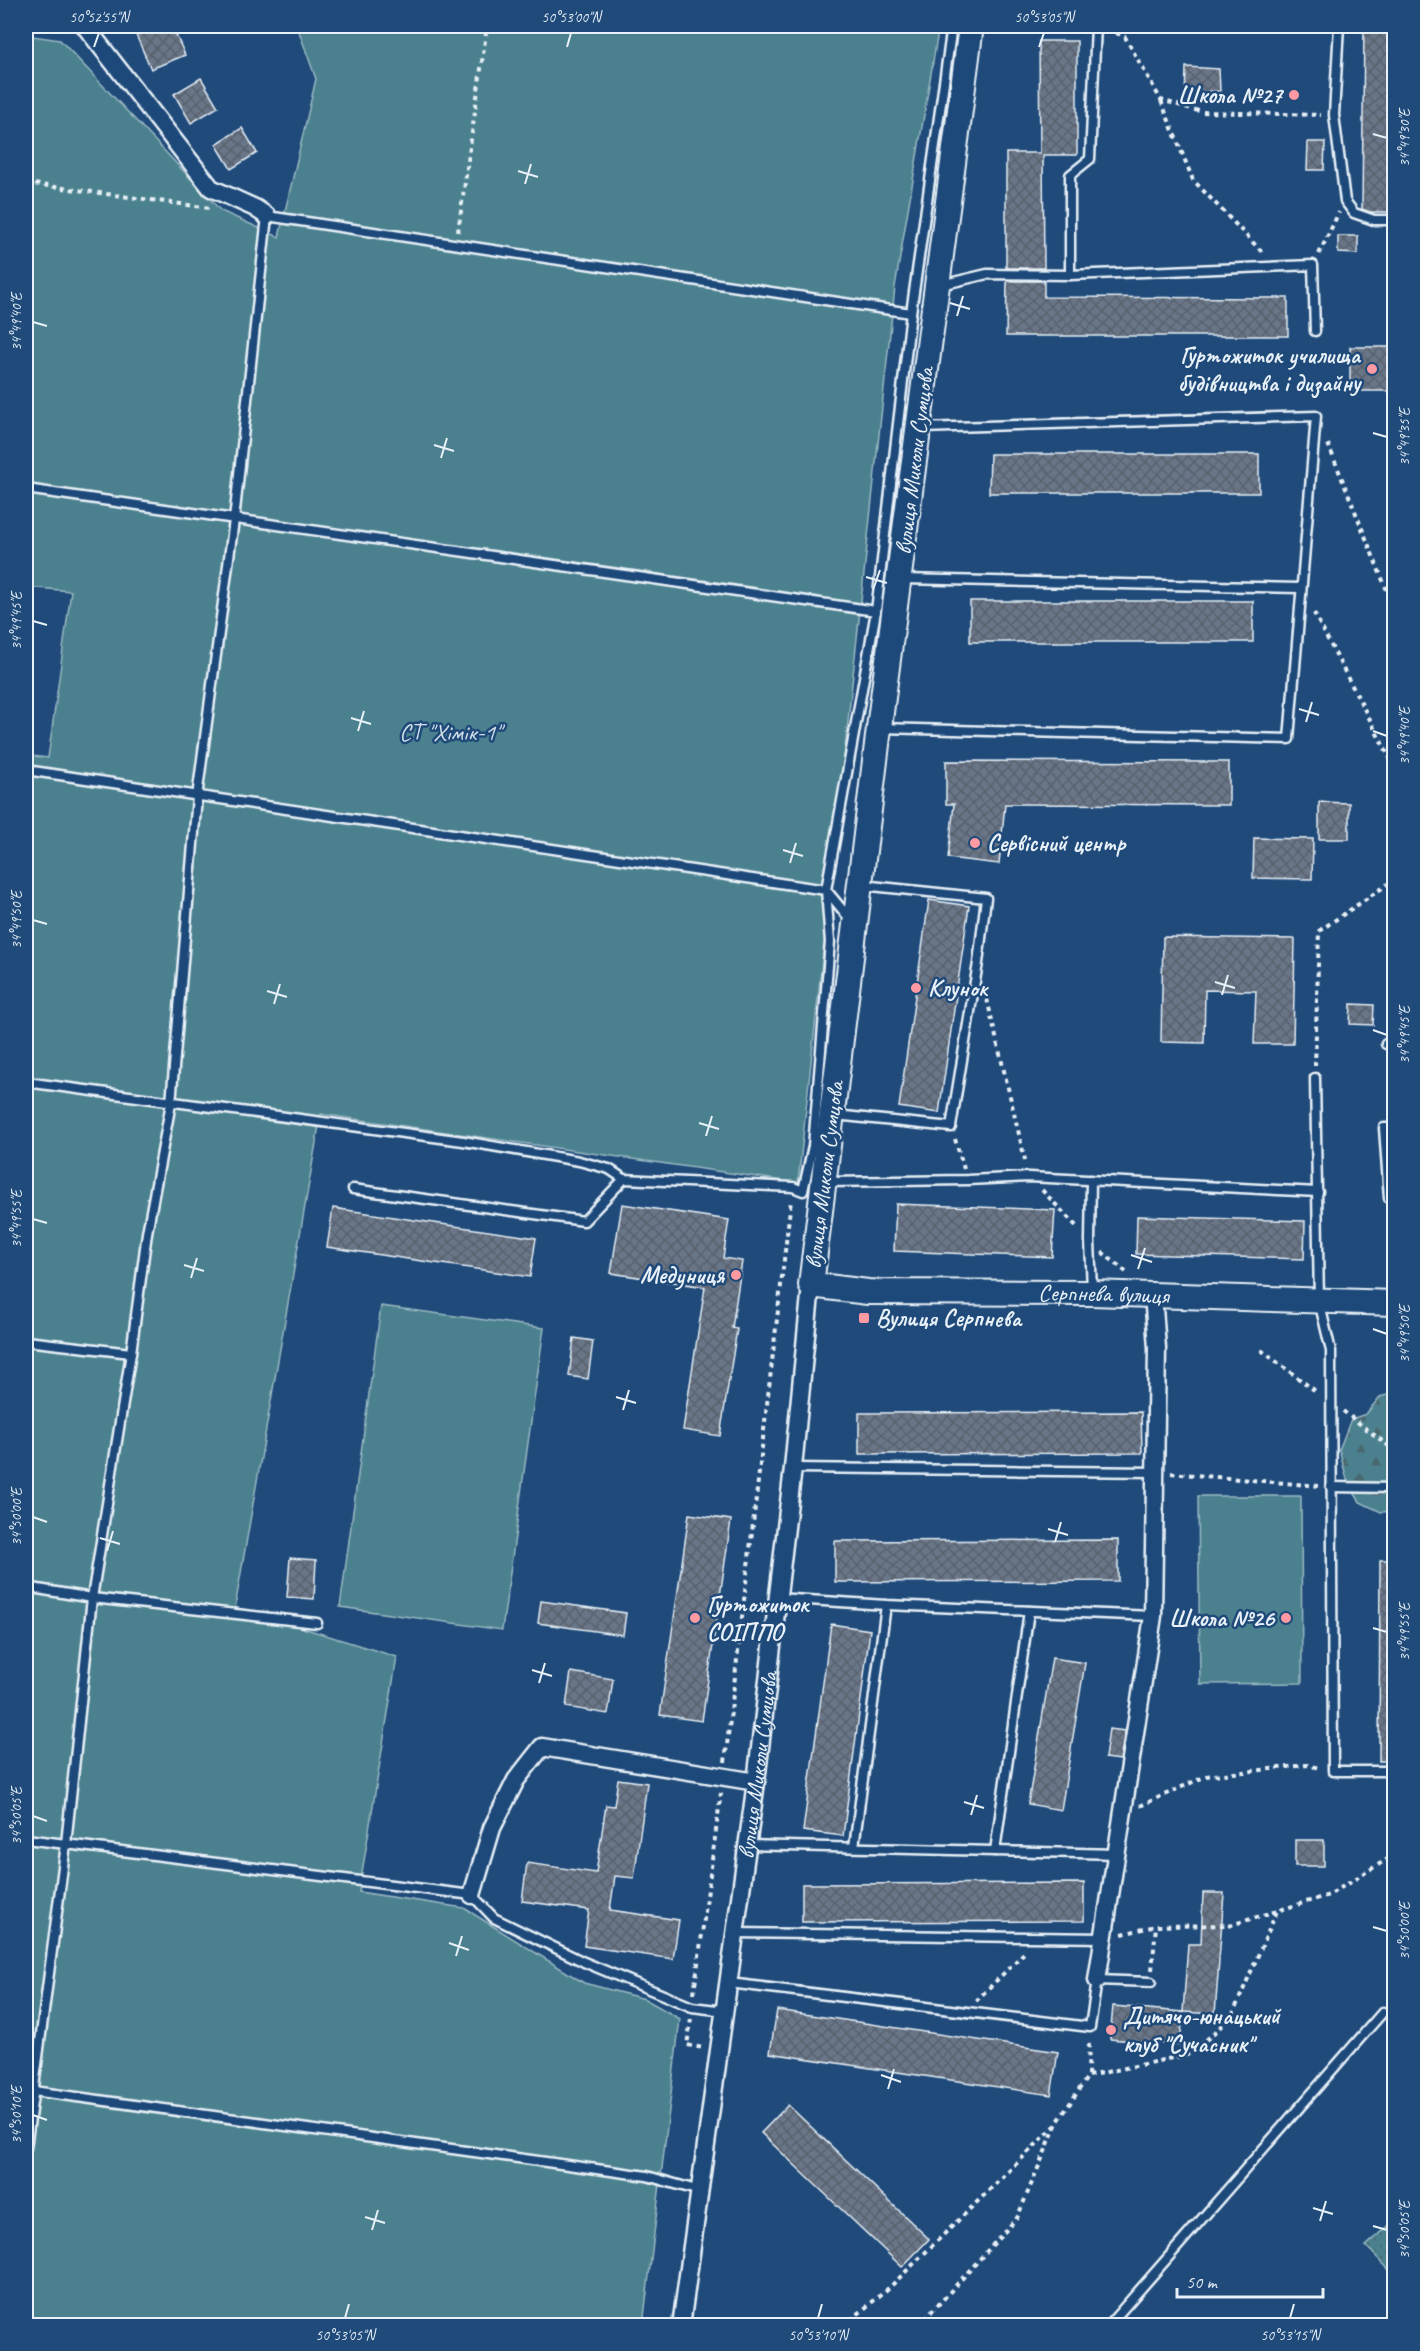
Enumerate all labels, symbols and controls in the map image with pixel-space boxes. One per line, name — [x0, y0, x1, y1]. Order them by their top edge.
text: 50°52'55"N — [69, 8, 132, 27]
text: 50°53'00"N — [541, 8, 604, 27]
text: 50°53'05"N — [1014, 8, 1077, 27]
place label: Школа №27 — [1178, 80, 1284, 110]
marker: Школа №27 — [1287, 88, 1301, 102]
text: 34°49'30"E — [1395, 107, 1414, 167]
text: 34°49'40"E — [7, 291, 26, 351]
place label: Гуртожиток училища будівництва і дизайну — [1178, 340, 1363, 399]
marker: Гуртожиток училища будівництва і дизайну — [1365, 362, 1379, 376]
street label: вулиця Миколи Сумцова — [888, 364, 941, 556]
text: 34°49'35"E — [1395, 406, 1414, 466]
text: 34°49'45"E — [7, 590, 26, 650]
text: 34°49'40"E — [1395, 705, 1414, 765]
park label: СТ "Хімік-1" — [399, 717, 506, 747]
place label: Сервісний центр — [987, 828, 1127, 858]
marker: Сервісний центр — [968, 836, 982, 850]
text: 34°49'50"E — [7, 889, 26, 949]
place label: Клунок — [928, 973, 990, 1003]
marker: Клунок — [909, 981, 923, 995]
text: 34°49'45"E — [1395, 1004, 1414, 1064]
street label: вулиця Миколи Сумцова — [798, 1078, 851, 1270]
text: 34°49'55"E — [7, 1188, 26, 1248]
place label: Медуниця — [640, 1260, 725, 1290]
marker: Медуниця — [729, 1268, 743, 1282]
street label: Серпнева вулиця — [1038, 1278, 1171, 1311]
place label: Вулиця Серпнева — [876, 1303, 1024, 1333]
text: 34°49'50"E — [1395, 1303, 1414, 1363]
marker: Вулиця Серпнева — [857, 1311, 871, 1325]
text: 34°50'00"E — [7, 1486, 26, 1546]
place label: Гуртожиток СОІППО — [707, 1589, 811, 1647]
text: 34°49'55"E — [1395, 1601, 1414, 1661]
place label: Школа №26 — [1169, 1603, 1276, 1633]
marker: Гуртожиток СОІППО — [688, 1611, 702, 1625]
marker: Школа №26 — [1279, 1611, 1293, 1625]
street label: вулиця Миколи Сумцова — [731, 1668, 784, 1861]
text: 34°50'05"E — [7, 1785, 26, 1845]
text: 34°50'00"E — [1395, 1900, 1414, 1960]
place label: Дитячо-юнацький клуб "Сучасник" — [1123, 2001, 1282, 2059]
marker: Дитячо-юнацький клуб "Сучасник" — [1104, 2023, 1118, 2037]
text: 34°50'10"E — [7, 2084, 26, 2144]
text: 34°50'05"E — [1395, 2199, 1414, 2259]
scale bar — [1177, 2261, 1322, 2299]
text: 50 m — [1186, 2271, 1219, 2293]
text: 50°53'05"N — [315, 2326, 378, 2345]
text: 50°53'10"N — [788, 2326, 851, 2345]
text: 50°53'15"N — [1260, 2326, 1323, 2345]

